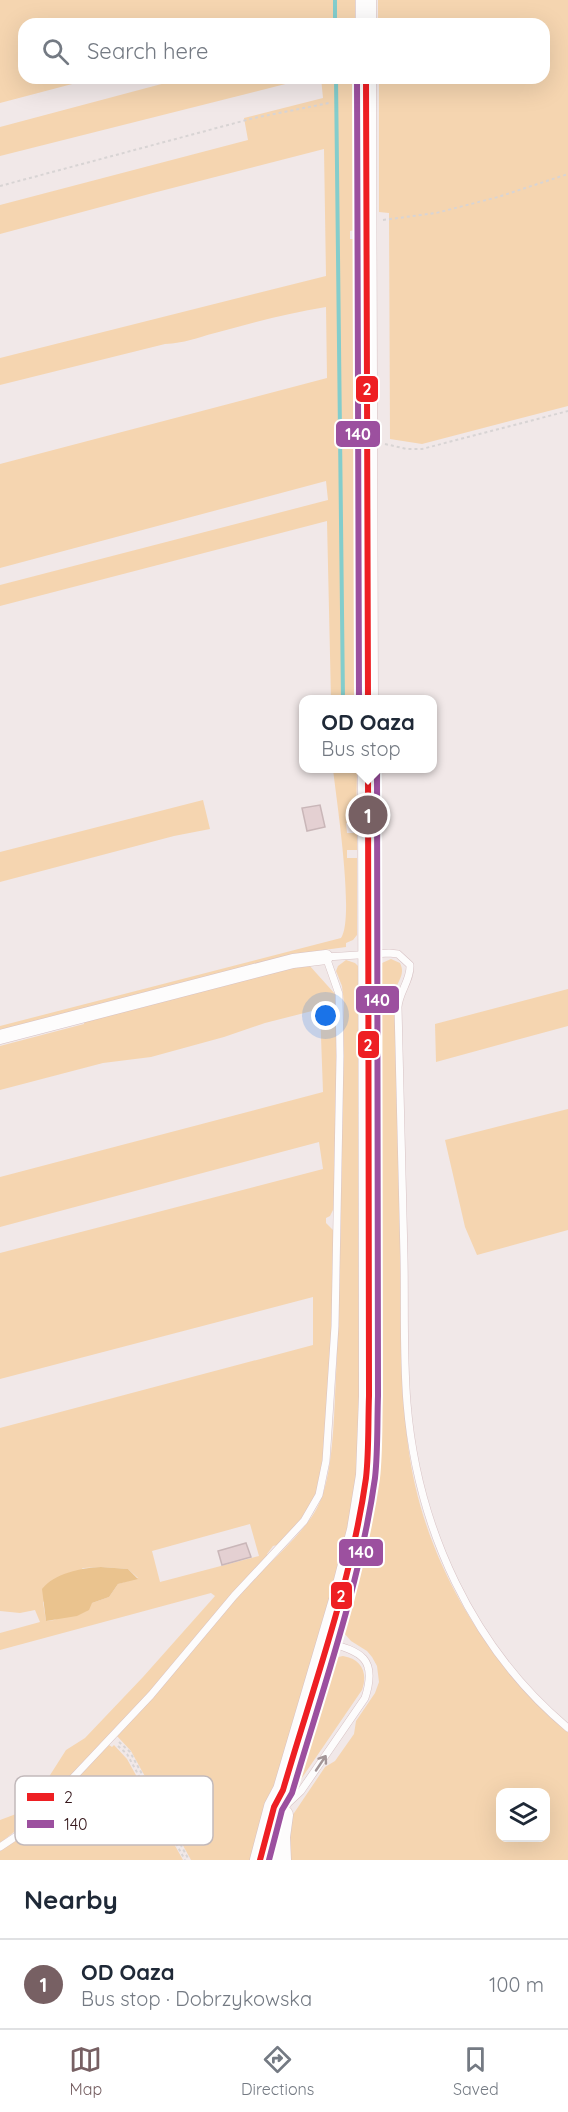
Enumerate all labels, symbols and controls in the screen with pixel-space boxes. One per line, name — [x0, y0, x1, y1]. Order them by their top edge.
search box — [18, 18, 550, 84]
icon: search — [39, 35, 72, 68]
text: Search here — [87, 37, 208, 65]
line badge: 2 — [355, 375, 379, 403]
text: 2 — [362, 379, 372, 399]
line badge: 140 — [335, 420, 381, 448]
text: 140 — [345, 424, 371, 444]
popup — [299, 695, 437, 773]
text: OD Oaza — [321, 708, 415, 736]
text: Bus stop — [321, 736, 401, 761]
pin: 1 — [348, 792, 388, 838]
line badge: 140 — [355, 985, 400, 1014]
text: 140 — [364, 990, 390, 1010]
your location — [311, 1001, 340, 1030]
line badge: 2 — [357, 1030, 380, 1059]
text: 2 — [363, 1035, 373, 1055]
line badge: 140 — [338, 1538, 384, 1567]
text: 140 — [348, 1542, 374, 1562]
line badge: 2 — [330, 1581, 353, 1610]
text: 2 — [336, 1586, 346, 1606]
one-way arrow — [315, 1755, 327, 1771]
legend — [15, 1776, 213, 1845]
text: 2 — [64, 1787, 73, 1807]
map controls — [496, 1788, 550, 1842]
button: layers — [496, 1788, 550, 1842]
text: 140 — [64, 1814, 88, 1834]
text: Nearby — [24, 1883, 118, 1916]
text: OD Oaza — [81, 1958, 175, 1986]
text: 1 — [40, 1972, 47, 1997]
text: 100 m — [489, 1972, 544, 1997]
text: Bus stop · Dobrzykowska — [81, 1986, 312, 2011]
tab: Map — [69, 2043, 102, 2099]
tab: Directions — [241, 2043, 314, 2099]
tab: Saved — [453, 2043, 499, 2099]

